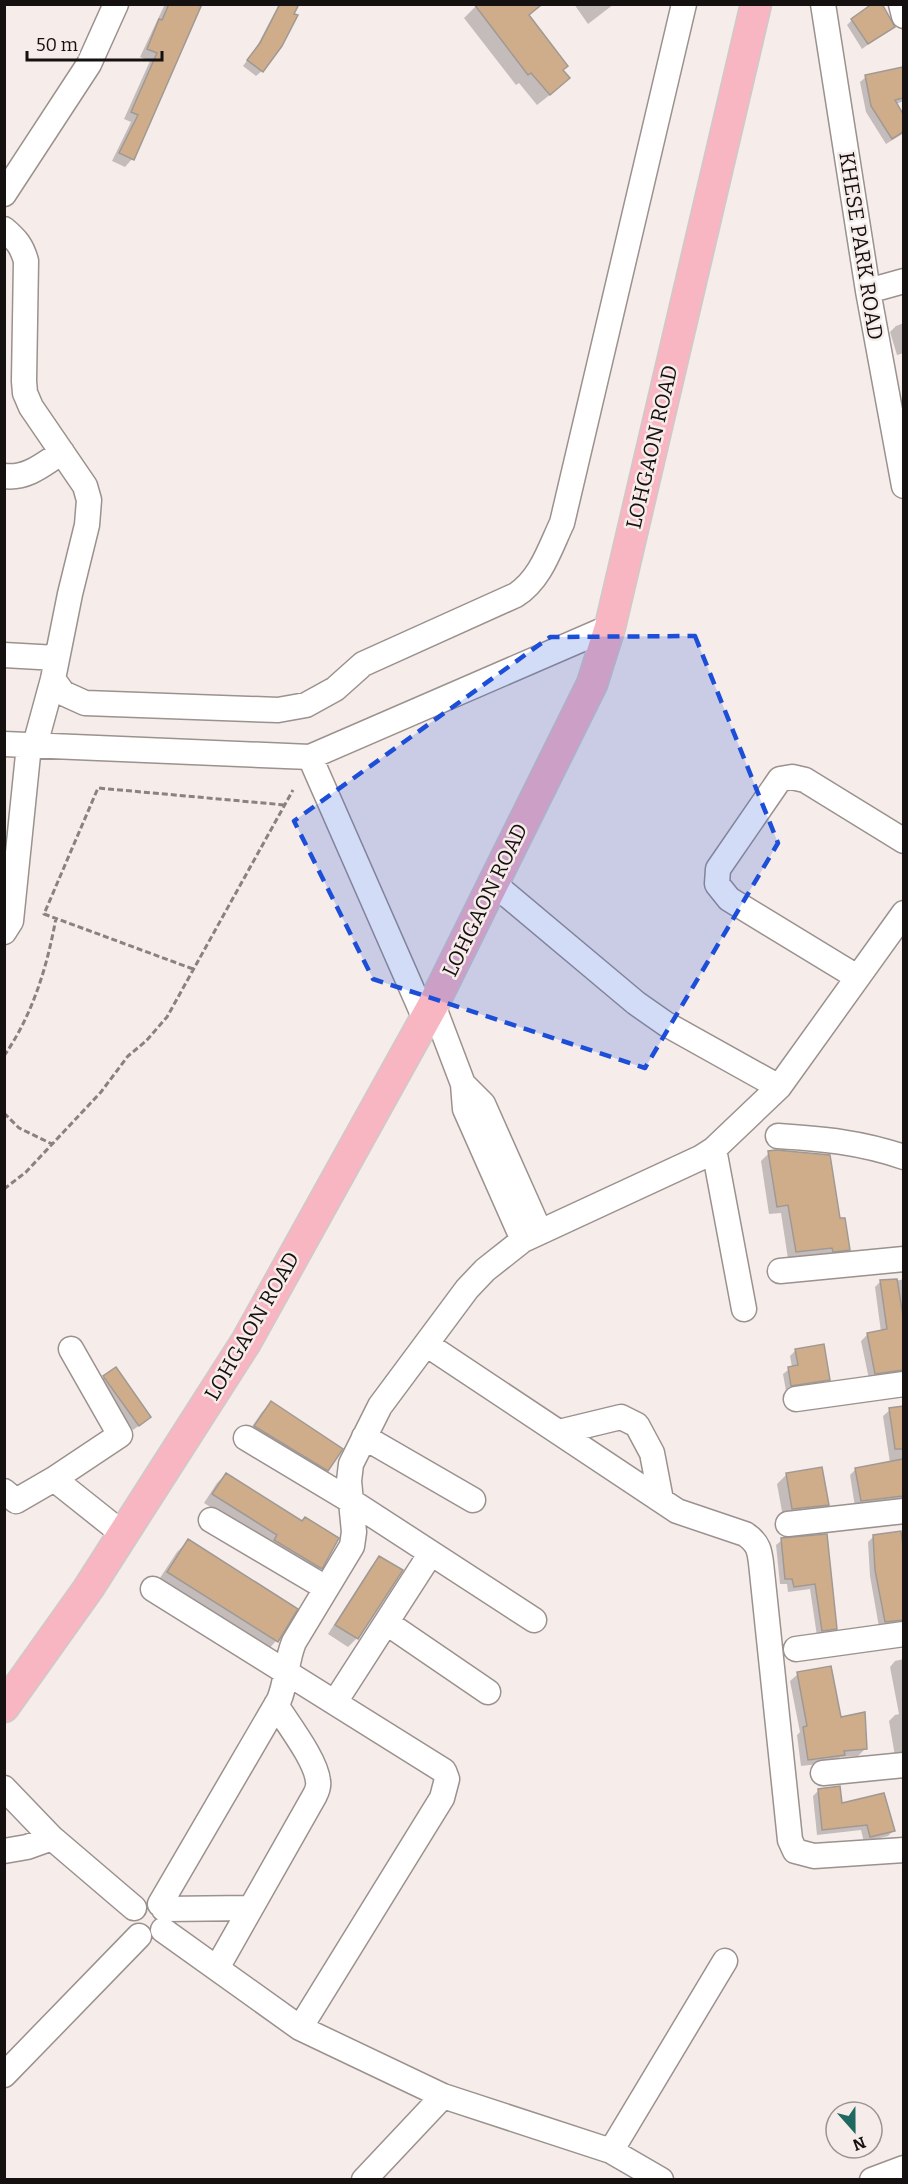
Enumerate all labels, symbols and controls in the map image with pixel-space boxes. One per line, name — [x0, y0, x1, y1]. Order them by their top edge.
scale bar — [27, 24, 162, 62]
text: 50 m — [36, 34, 78, 56]
street label: KHESE PARK ROAD — [833, 150, 889, 342]
street label: LOHGAON ROAD — [621, 363, 683, 531]
street label: LOHGAON ROAD — [437, 819, 533, 981]
street label: LOHGAON ROAD — [199, 1247, 305, 1405]
north arrow — [824, 2100, 884, 2160]
text: N — [850, 2132, 868, 2155]

